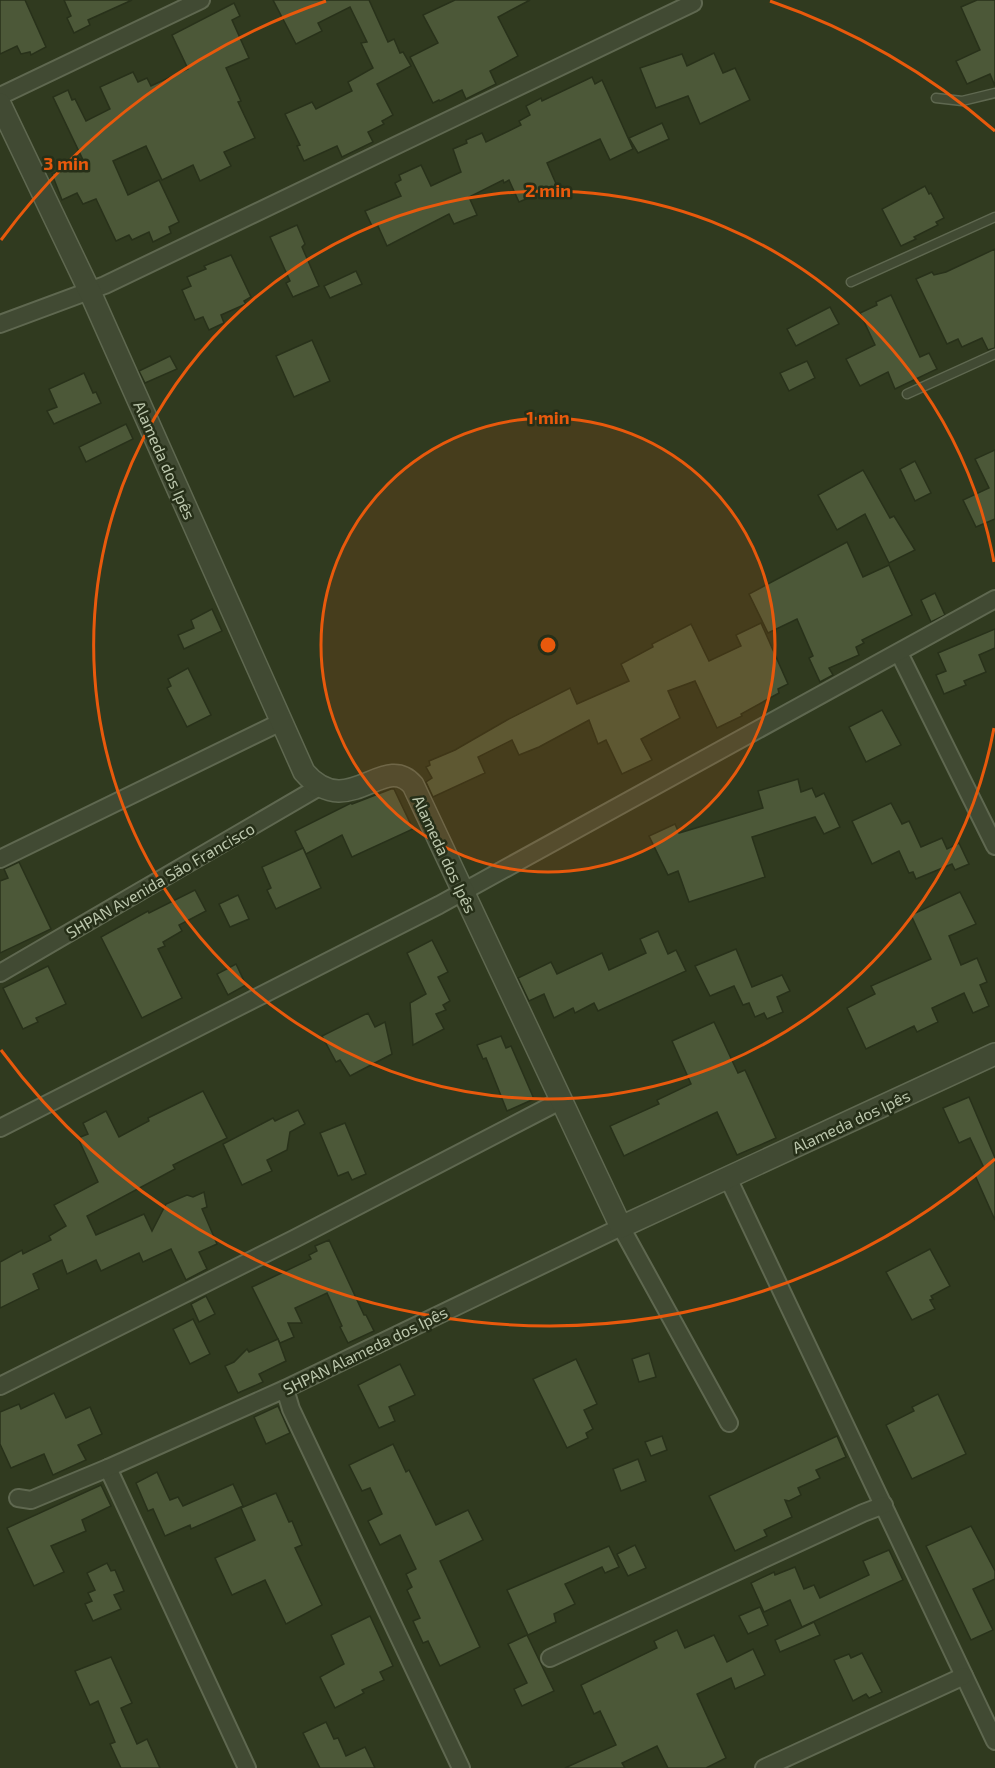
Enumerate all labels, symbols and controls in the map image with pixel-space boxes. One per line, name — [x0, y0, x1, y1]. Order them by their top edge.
text: 3 min — [43, 152, 89, 174]
text: 2 min — [525, 179, 571, 201]
street label: Alameda dos Ipês — [130, 398, 200, 522]
text: 1 min — [526, 406, 570, 428]
centre of rings — [538, 635, 558, 655]
street label: Alameda dos Ipês — [409, 792, 481, 916]
street label: SHPAN Avenida São Francisco — [62, 818, 258, 942]
street label: Alameda dos Ipês — [789, 1085, 913, 1157]
street label: SHPAN Alameda dos Ipês — [280, 1302, 450, 1398]

